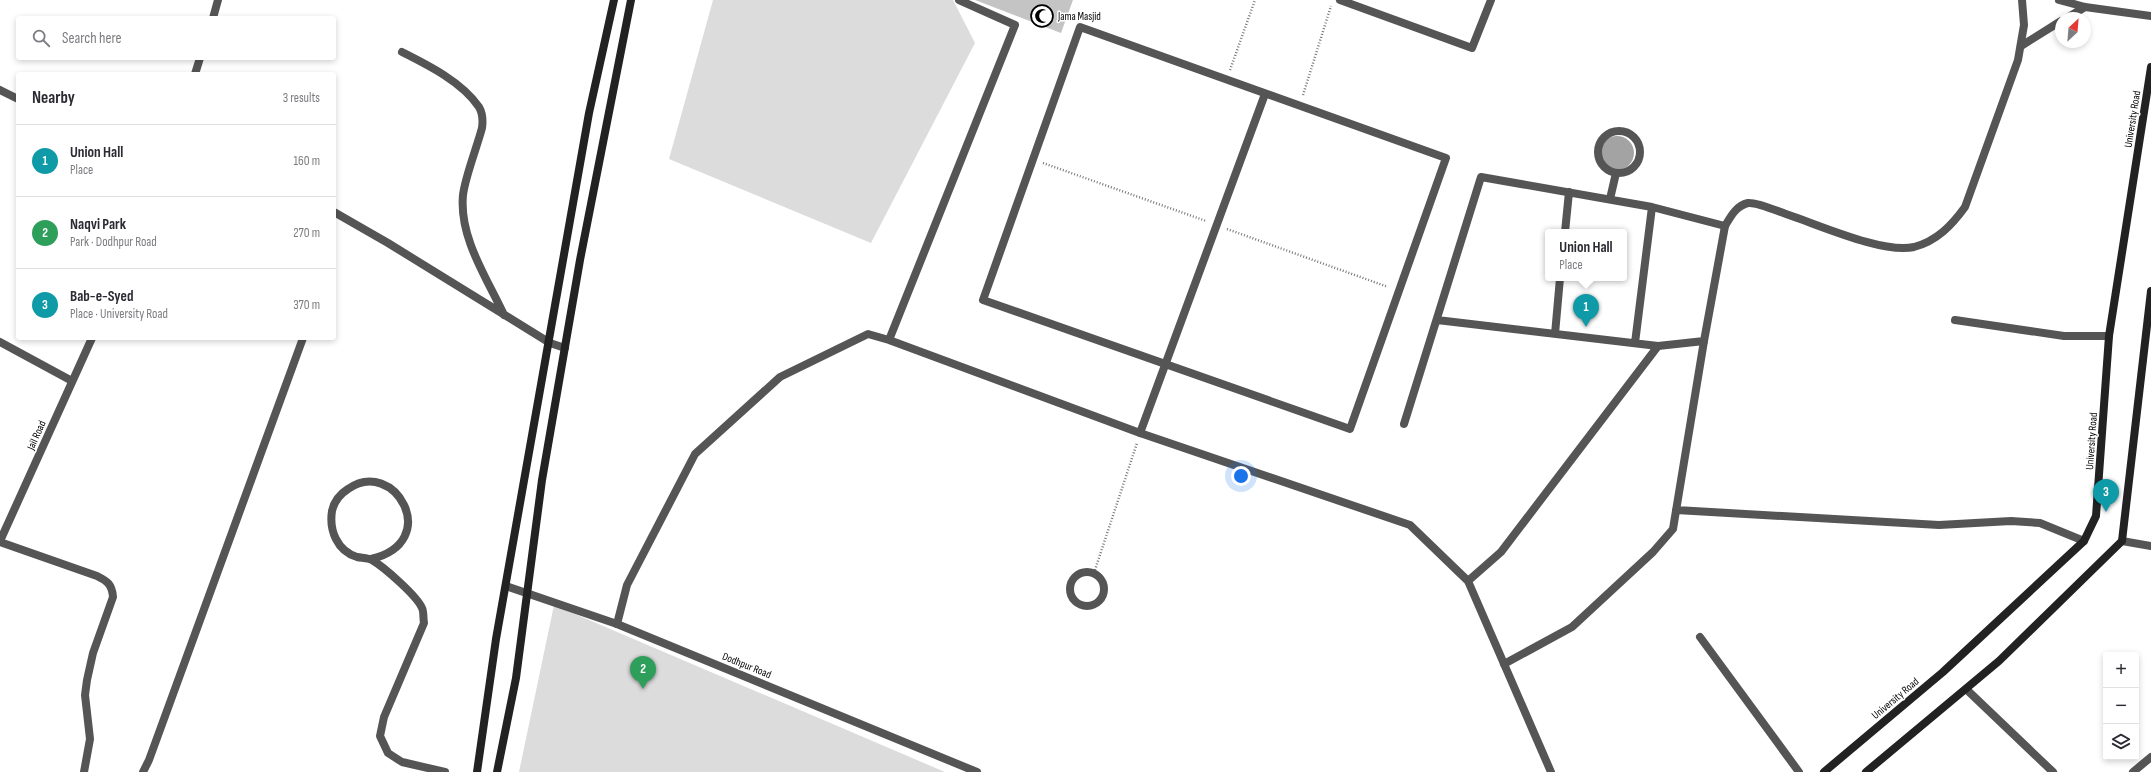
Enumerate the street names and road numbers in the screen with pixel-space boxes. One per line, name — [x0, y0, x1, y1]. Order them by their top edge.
street label: University Road — [2122, 89, 2143, 148]
street label: University Road — [2083, 412, 2100, 470]
street label: Jail Road — [24, 418, 49, 453]
street label: Dodhpur Road — [720, 650, 774, 681]
street label: University Road — [1869, 675, 1922, 722]

